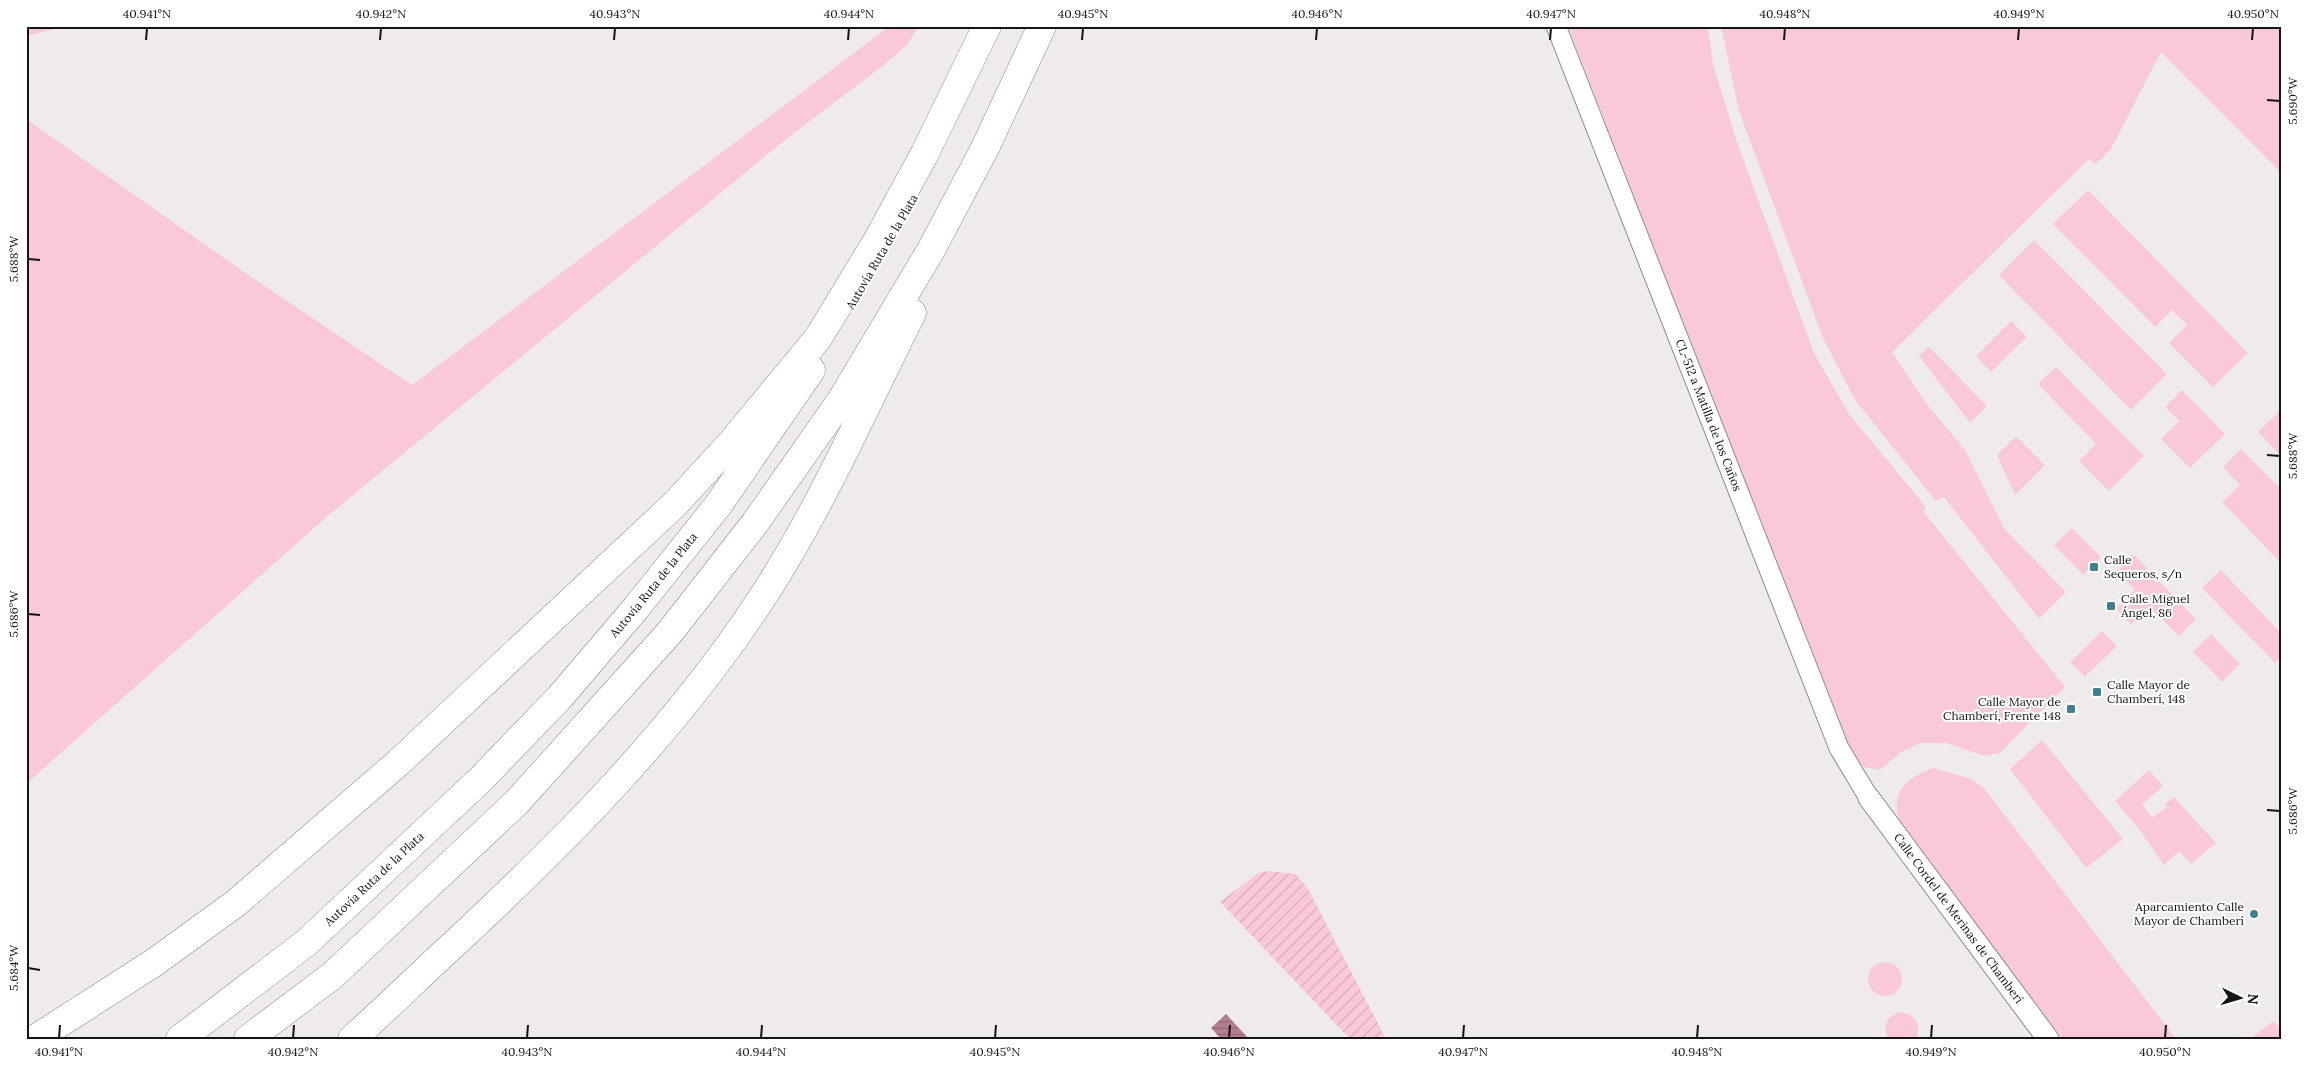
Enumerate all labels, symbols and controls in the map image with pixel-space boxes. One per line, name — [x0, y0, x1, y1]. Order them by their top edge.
text: 40.941°N — [123, 6, 171, 21]
text: 40.942°N — [356, 6, 406, 21]
text: 40.943°N — [590, 6, 640, 21]
text: 40.944°N — [824, 6, 874, 21]
text: 40.945°N — [1058, 6, 1108, 21]
text: 40.946°N — [1291, 6, 1343, 21]
text: 40.947°N — [1526, 6, 1576, 21]
text: 40.948°N — [1760, 6, 1810, 21]
text: 40.949°N — [1993, 6, 2045, 21]
text: 40.950°N — [2227, 6, 2279, 21]
text: 5.690°W — [2285, 76, 2300, 125]
street label: Autovía Ruta de la Plata — [842, 191, 921, 313]
text: 5.688°W — [6, 235, 21, 282]
street label: CL-512 a Matilla de los Caños — [1672, 337, 1746, 494]
text: 5.688°W — [2285, 432, 2300, 479]
street label: Autovía Ruta de la Plata — [606, 529, 700, 641]
place label: Calle Sequeros, s/n — [2104, 552, 2182, 582]
marker: Calle Sequeros, s/n — [2088, 561, 2100, 573]
text: 5.686°W — [6, 590, 21, 637]
place label: Calle Miguel Ángel, 86 — [2120, 591, 2190, 620]
marker: Calle Miguel Ángel, 86 — [2105, 600, 2117, 612]
place label: Calle Mayor de Chamberí, 148 — [2107, 677, 2191, 706]
marker: Calle Mayor de Chamberí, 148 — [2091, 686, 2103, 698]
place label: Calle Mayor de Chamberí, Frente 148 — [1943, 694, 2061, 723]
marker: Calle Mayor de Chamberí, Frente 148 — [2065, 703, 2077, 715]
text: 5.686°W — [2285, 787, 2300, 834]
street label: Autovía Ruta de la Plata — [320, 828, 427, 930]
street label: Calle Cordel de Merinas de Chamberí — [1891, 830, 2027, 1006]
place label: Aparcamiento Calle Mayor de Chamberí — [2134, 899, 2244, 928]
marker: Aparcamiento Calle Mayor de Chamberí — [2248, 908, 2260, 920]
text: 5.684°W — [6, 944, 21, 991]
north arrow — [2214, 972, 2264, 1022]
text: N — [2243, 993, 2262, 1005]
text: 40.941°N — [35, 1044, 83, 1059]
text: 40.942°N — [268, 1044, 318, 1059]
text: 40.943°N — [502, 1044, 552, 1059]
text: 40.944°N — [736, 1044, 786, 1059]
text: 40.945°N — [970, 1044, 1020, 1059]
text: 40.946°N — [1203, 1044, 1255, 1059]
text: 40.947°N — [1438, 1044, 1488, 1059]
text: 40.948°N — [1672, 1044, 1722, 1059]
text: 40.949°N — [1905, 1044, 1957, 1059]
text: 40.950°N — [2139, 1044, 2191, 1059]

